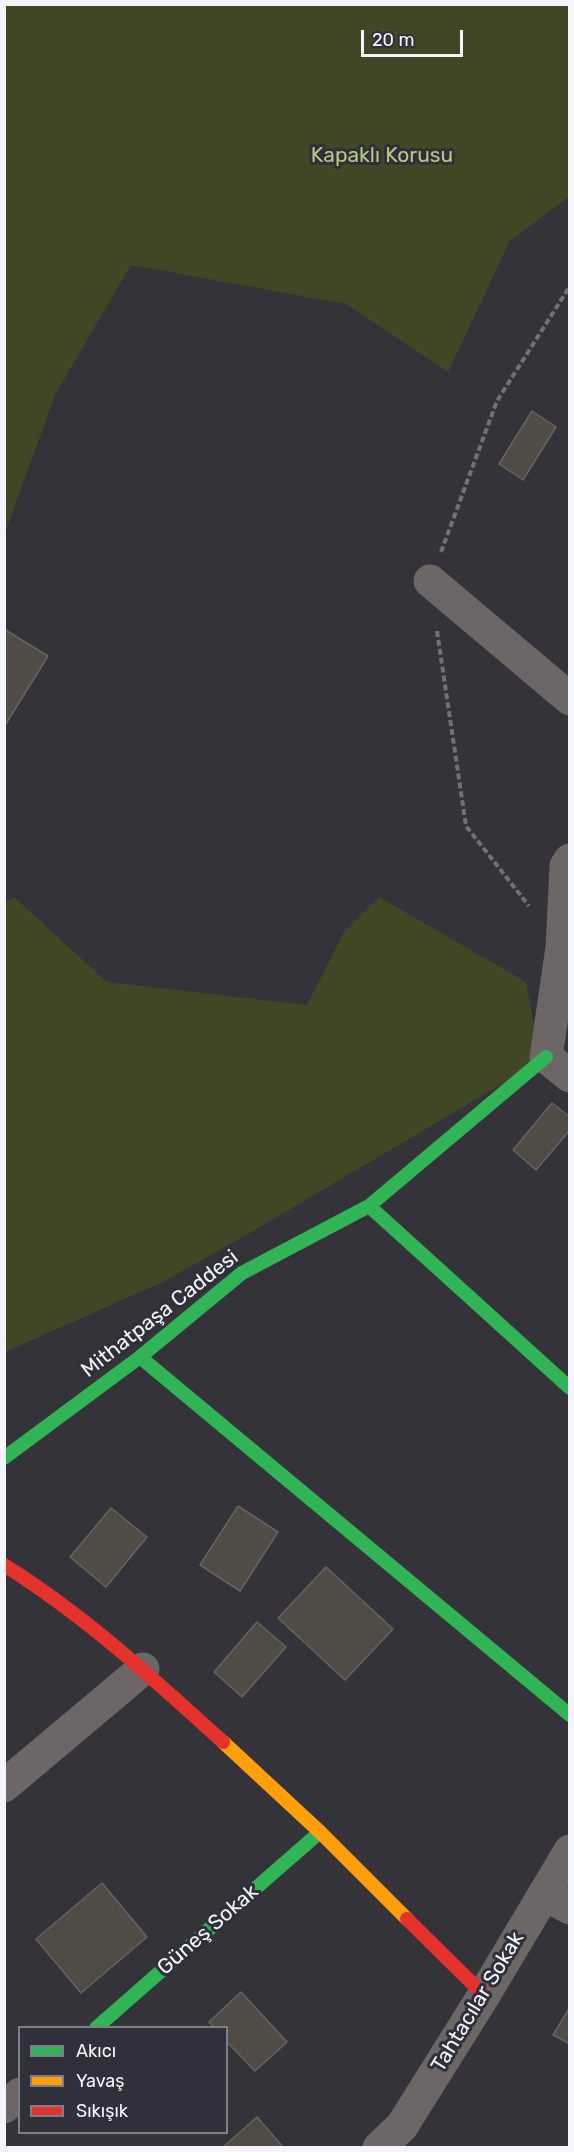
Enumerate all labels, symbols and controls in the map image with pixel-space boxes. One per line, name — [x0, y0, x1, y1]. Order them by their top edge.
scale bar — [364, 18, 466, 56]
text: 20 m — [372, 29, 414, 51]
park label: Kapaklı Korusu — [311, 143, 453, 169]
street label: Mithatpaşa Caddesi — [77, 1245, 243, 1383]
street label: Güneş Sokak — [152, 1879, 264, 1981]
street label: Tahtacılar Sokak — [426, 1927, 530, 2077]
legend — [18, 2026, 228, 2134]
text: Akıcı — [76, 2040, 116, 2062]
text: Yavaş — [76, 2070, 124, 2092]
text: Sıkışık — [76, 2100, 128, 2122]

